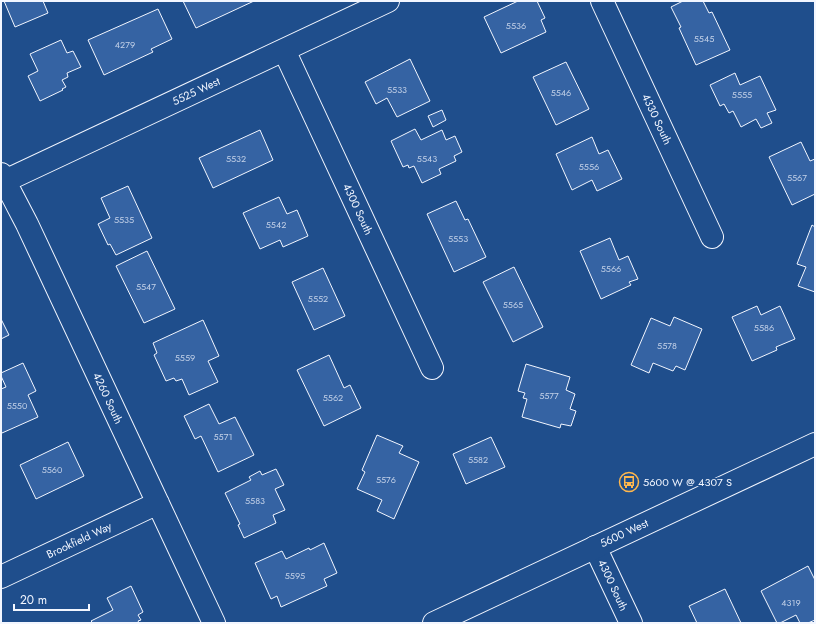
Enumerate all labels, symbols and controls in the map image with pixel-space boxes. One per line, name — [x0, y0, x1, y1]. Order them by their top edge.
house number: 5536 — [506, 19, 526, 32]
house number: 5545 — [694, 32, 714, 45]
house number: 4279 — [115, 38, 135, 51]
street label: 5525 West — [170, 73, 223, 109]
house number: 5533 — [387, 83, 407, 96]
house number: 5546 — [551, 86, 571, 99]
house number: 5555 — [732, 88, 752, 101]
street label: 4330 South — [638, 91, 676, 147]
house number: 5532 — [226, 152, 246, 165]
house number: 5543 — [417, 152, 437, 165]
house number: 5556 — [579, 160, 599, 173]
house number: 5567 — [787, 171, 807, 184]
street label: 4300 South — [339, 181, 377, 237]
house number: 5535 — [114, 213, 134, 226]
house number: 5542 — [266, 218, 286, 231]
house number: 5553 — [448, 232, 468, 245]
house number: 5566 — [601, 262, 621, 275]
house number: 5547 — [136, 280, 156, 293]
house number: 5552 — [308, 292, 328, 305]
house number: 5565 — [503, 298, 523, 311]
house number: 5586 — [754, 321, 774, 334]
house number: 5578 — [657, 339, 677, 352]
house number: 5559 — [175, 351, 195, 364]
street label: 4260 South — [89, 370, 127, 426]
house number: 5577 — [539, 389, 559, 402]
house number: 5562 — [323, 391, 343, 404]
house number: 5550 — [7, 399, 28, 412]
house number: 5571 — [214, 430, 232, 443]
house number: 5582 — [468, 453, 488, 466]
house number: 5560 — [42, 463, 63, 476]
bus stop icon: 5600 W @ 4307 S — [618, 471, 640, 493]
house number: 5576 — [376, 473, 396, 486]
place label: 5600 W @ 4307 S — [643, 474, 732, 490]
house number: 5583 — [245, 494, 265, 507]
street label: 5600 West — [597, 515, 651, 551]
street label: Brookfield Way — [44, 518, 114, 562]
street label: 4300 South — [594, 557, 632, 613]
house number: 5595 — [285, 569, 305, 582]
scale bar — [14, 586, 89, 612]
text: 20 m — [20, 591, 47, 609]
house number: 4319 — [781, 596, 801, 609]

